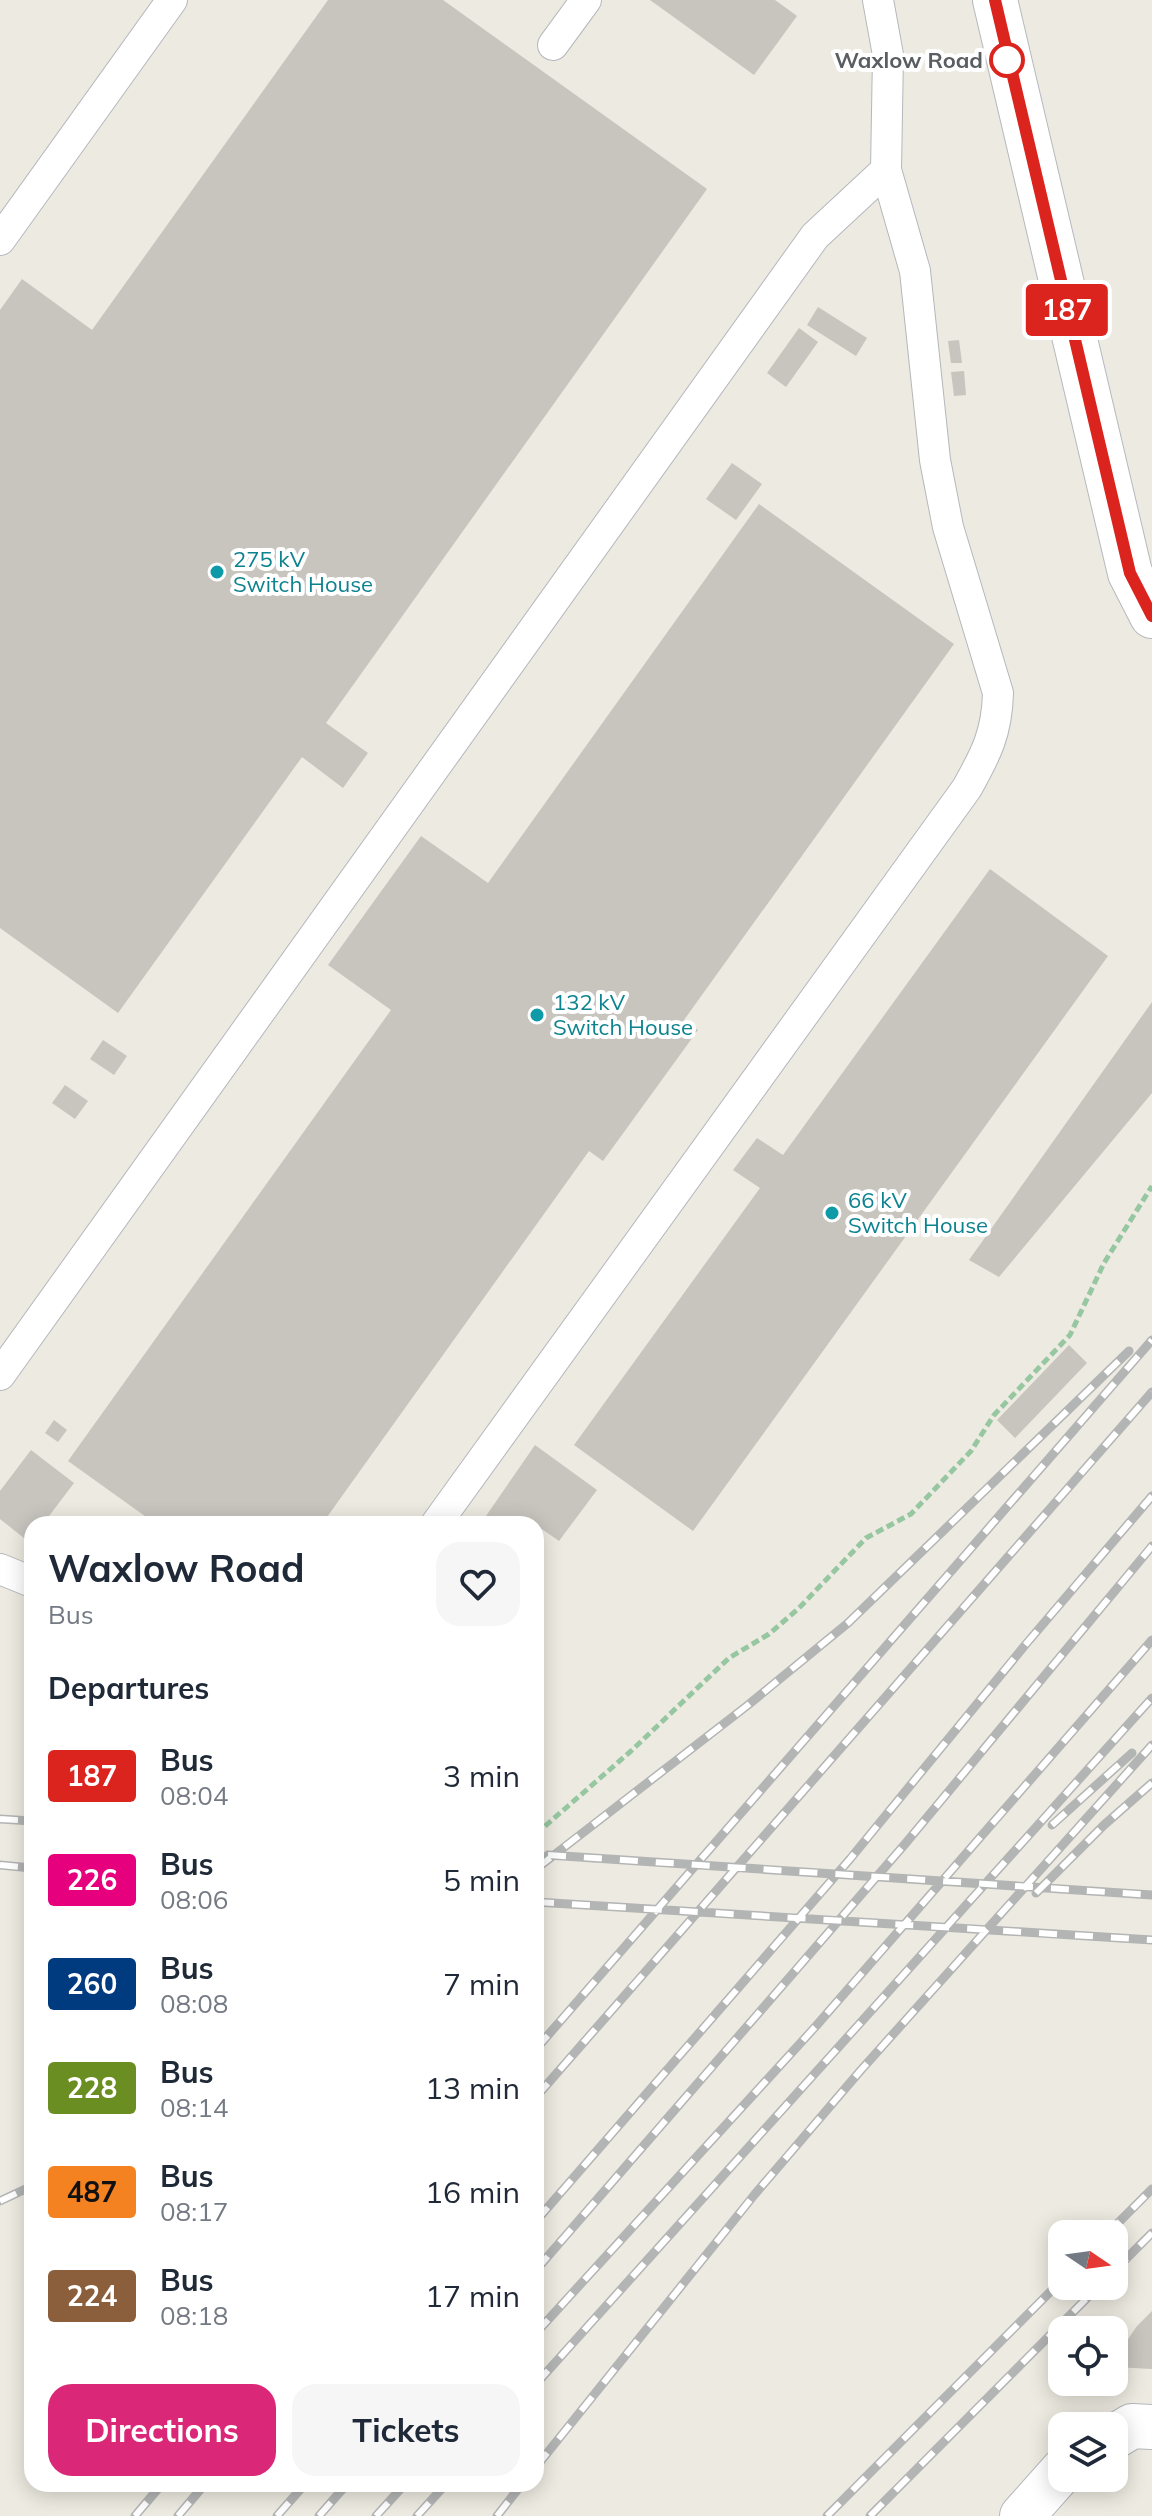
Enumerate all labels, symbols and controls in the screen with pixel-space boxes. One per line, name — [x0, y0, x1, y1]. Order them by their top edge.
marker: Waxlow Road — [990, 43, 1024, 77]
place label: Waxlow Road — [834, 46, 983, 74]
line badge: 187 — [1021, 284, 1113, 336]
text: 187 — [1042, 292, 1092, 327]
place label: 275 kV Switch House — [233, 545, 373, 598]
marker: 275 kV Switch House — [208, 563, 226, 581]
place label: 132 kV Switch House — [553, 988, 693, 1041]
marker: 132 kV Switch House — [528, 1006, 546, 1024]
place label: 66 kV Switch House — [848, 1186, 988, 1239]
marker: 66 kV Switch House — [823, 1204, 841, 1222]
button: heart — [436, 1542, 520, 1626]
text: Waxlow Road — [48, 1544, 305, 1592]
text: Bus — [48, 1598, 94, 1631]
text: Departures — [48, 1669, 209, 1707]
text: Bus — [160, 1741, 214, 1779]
text: 3 min — [443, 1757, 520, 1795]
text: 187 — [67, 1758, 117, 1793]
text: 08:04 — [160, 1779, 228, 1812]
text: Bus — [160, 1845, 214, 1883]
text: 5 min — [443, 1861, 520, 1899]
text: 226 — [67, 1862, 117, 1897]
text: 08:06 — [160, 1883, 228, 1916]
text: Bus — [160, 1949, 214, 1987]
text: 7 min — [443, 1965, 520, 2003]
text: 260 — [67, 1966, 117, 2001]
text: 08:08 — [160, 1987, 228, 2020]
text: Bus — [160, 2053, 214, 2091]
text: 13 min — [425, 2069, 520, 2107]
text: 228 — [67, 2070, 117, 2105]
text: 08:14 — [160, 2091, 228, 2124]
text: Bus — [160, 2157, 214, 2195]
text: 16 min — [425, 2173, 520, 2211]
text: 487 — [67, 2174, 117, 2209]
text: 08:17 — [160, 2195, 228, 2228]
north arrow — [1048, 2220, 1128, 2300]
map controls — [1048, 2220, 1128, 2492]
text: Bus — [160, 2261, 214, 2299]
text: 17 min — [425, 2277, 520, 2315]
text: 224 — [67, 2278, 117, 2313]
text: 08:18 — [160, 2299, 228, 2332]
button: locate — [1048, 2316, 1128, 2396]
button: Directions — [48, 2384, 276, 2476]
button: Tickets — [292, 2384, 520, 2476]
button: layers — [1048, 2412, 1128, 2492]

